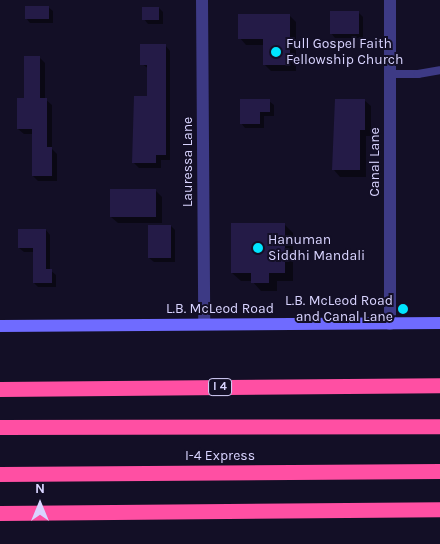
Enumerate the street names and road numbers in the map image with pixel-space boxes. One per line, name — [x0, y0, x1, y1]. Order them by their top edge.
street label: Lauressa Lane — [180, 117, 196, 207]
street label: Canal Lane — [367, 127, 383, 197]
street label: L.B. McLeod Road — [166, 301, 274, 317]
road number: I 4 — [208, 378, 232, 397]
street label: I-4 Express — [185, 448, 255, 464]

